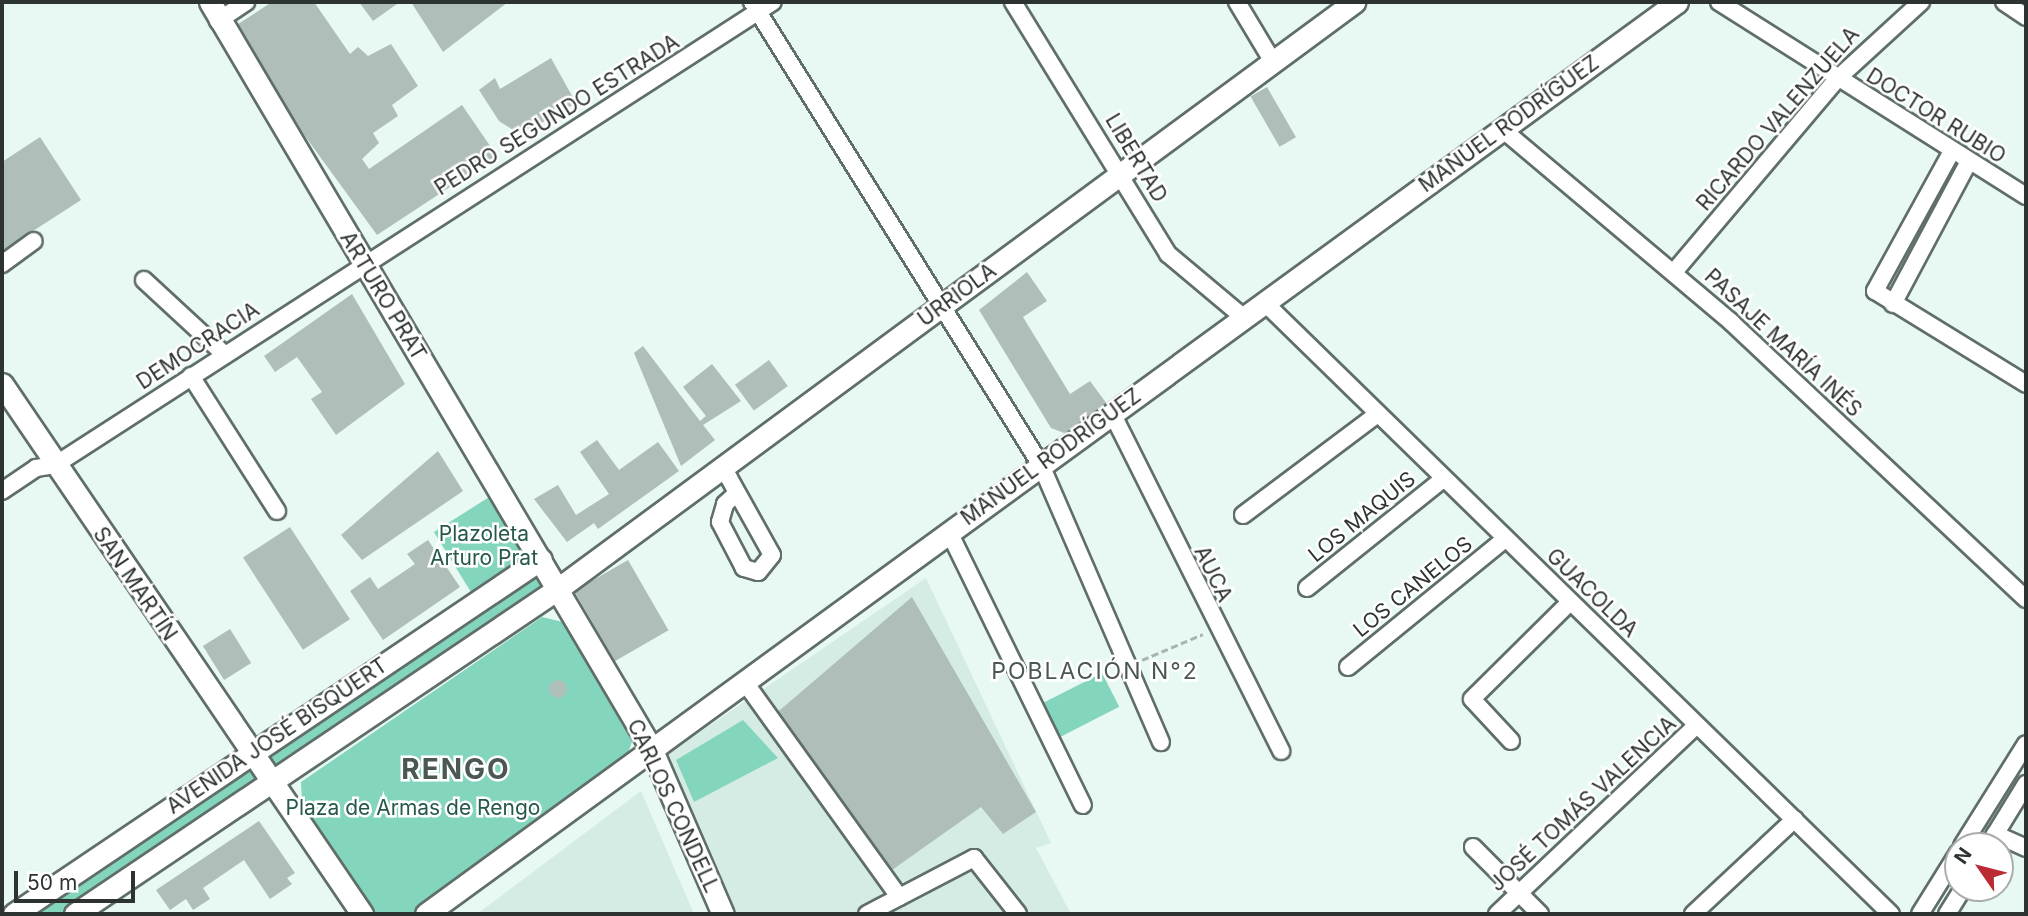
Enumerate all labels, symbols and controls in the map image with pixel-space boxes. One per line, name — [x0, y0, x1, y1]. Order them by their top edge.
street label: RICARDO VALENZUELA — [1691, 22, 1865, 216]
street label: PEDRO SEGUNDO ESTRADA — [430, 29, 684, 201]
street label: MANUEL RODRÍGUEZ — [1414, 50, 1604, 198]
street label: DOCTOR RUBIO — [1862, 63, 2010, 169]
street label: LIBERTAD — [1100, 109, 1172, 207]
street label: ARTURO PRAT — [335, 227, 431, 365]
street label: URRIOLA — [913, 258, 1001, 332]
street label: PASAJE MARÍA INÉS — [1699, 264, 1867, 422]
street label: DEMOCRACIA — [132, 297, 264, 395]
street label: MANUEL RODRÍGUEZ — [956, 383, 1146, 531]
street label: LOS MAQUIS — [1303, 466, 1421, 568]
park label: Plazoleta Arturo Prat — [430, 521, 538, 571]
street label: SAN MARTÍN — [88, 522, 182, 646]
street label: LOS CANELOS — [1349, 531, 1477, 643]
street label: AUCA — [1189, 542, 1237, 606]
street label: GUACOLDA — [1541, 543, 1643, 643]
street label: AVENIDA JOSÉ BISQUERT — [162, 653, 392, 819]
district label: POBLACIÓN N°2 — [993, 657, 1197, 685]
street label: JOSÉ TOMÁS VALENCIA — [1485, 711, 1681, 897]
street label: CARLOS CONDELL — [622, 715, 724, 897]
district label: RENGO — [402, 752, 510, 786]
park label: Plaza de Armas de Rengo — [286, 795, 540, 821]
north arrow — [1944, 832, 2014, 902]
text: N — [1949, 843, 1977, 868]
scale bar — [18, 856, 138, 900]
text: 50 m — [27, 870, 77, 895]

